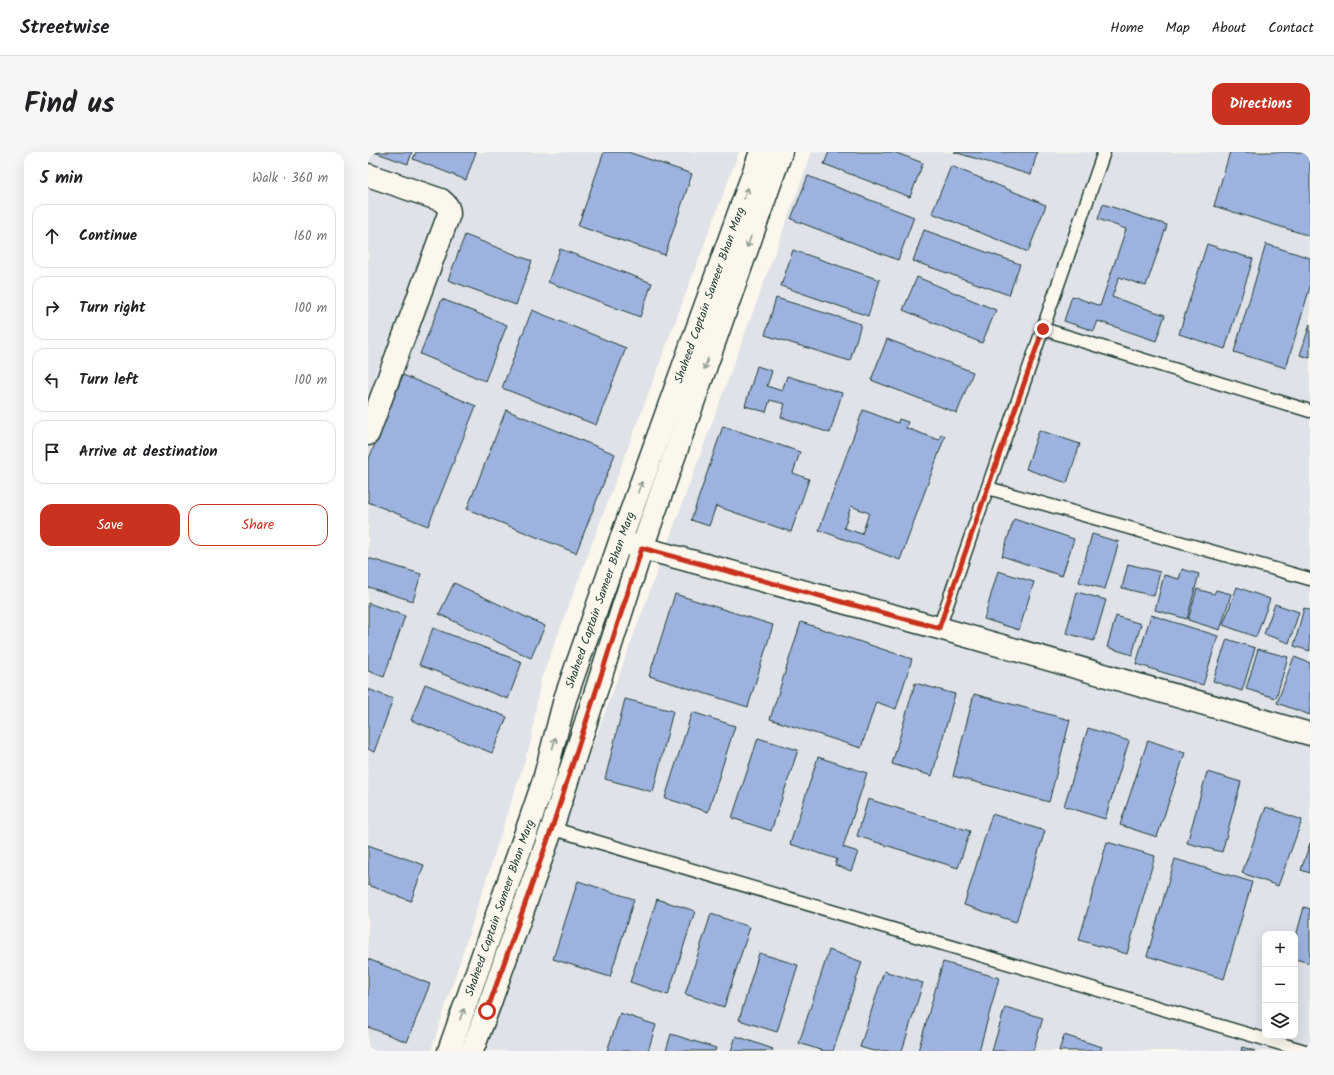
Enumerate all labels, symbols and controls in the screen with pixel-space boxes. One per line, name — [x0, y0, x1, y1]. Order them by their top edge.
text: Streetwise — [20, 13, 110, 43]
text: Home — [1110, 17, 1144, 39]
text: Map — [1166, 17, 1190, 39]
text: About — [1212, 17, 1246, 39]
text: Contact — [1268, 17, 1314, 39]
text: Find us — [24, 82, 115, 127]
button: Directions — [1212, 83, 1310, 125]
text: 5 min — [40, 165, 83, 192]
text: Walk · 360 m — [252, 168, 328, 189]
one-way arrow — [743, 187, 750, 200]
street label: Shaheed Captain Sameer Bhan Marg — [669, 204, 750, 386]
text: Continue — [79, 224, 137, 248]
icon: ahead — [41, 225, 63, 247]
text: 160 m — [294, 226, 327, 247]
one-way arrow — [745, 235, 753, 247]
text: Turn right — [79, 296, 146, 320]
icon: right — [41, 297, 63, 319]
text: 100 m — [294, 298, 327, 319]
route end — [1034, 320, 1052, 338]
one-way arrow — [702, 358, 709, 371]
text: Turn left — [79, 368, 139, 392]
icon: left — [41, 369, 63, 391]
text: 100 m — [294, 370, 327, 391]
text: Arrive at destination — [79, 440, 218, 464]
icon: arrive — [41, 441, 63, 463]
one-way arrow — [636, 481, 644, 493]
button: Save — [40, 504, 180, 546]
button: Share — [188, 504, 328, 546]
street label: Shaheed Captain Sameer Bhan Marg — [560, 508, 640, 691]
one-way arrow — [551, 736, 558, 749]
street label: Shaheed Captain Sameer Bhan Marg — [460, 816, 540, 999]
map controls — [1262, 931, 1298, 1039]
button: + — [1262, 931, 1298, 967]
button: − — [1262, 967, 1298, 1003]
route start — [478, 1002, 496, 1020]
button: layers — [1262, 1003, 1298, 1039]
one-way arrow — [459, 1008, 466, 1021]

